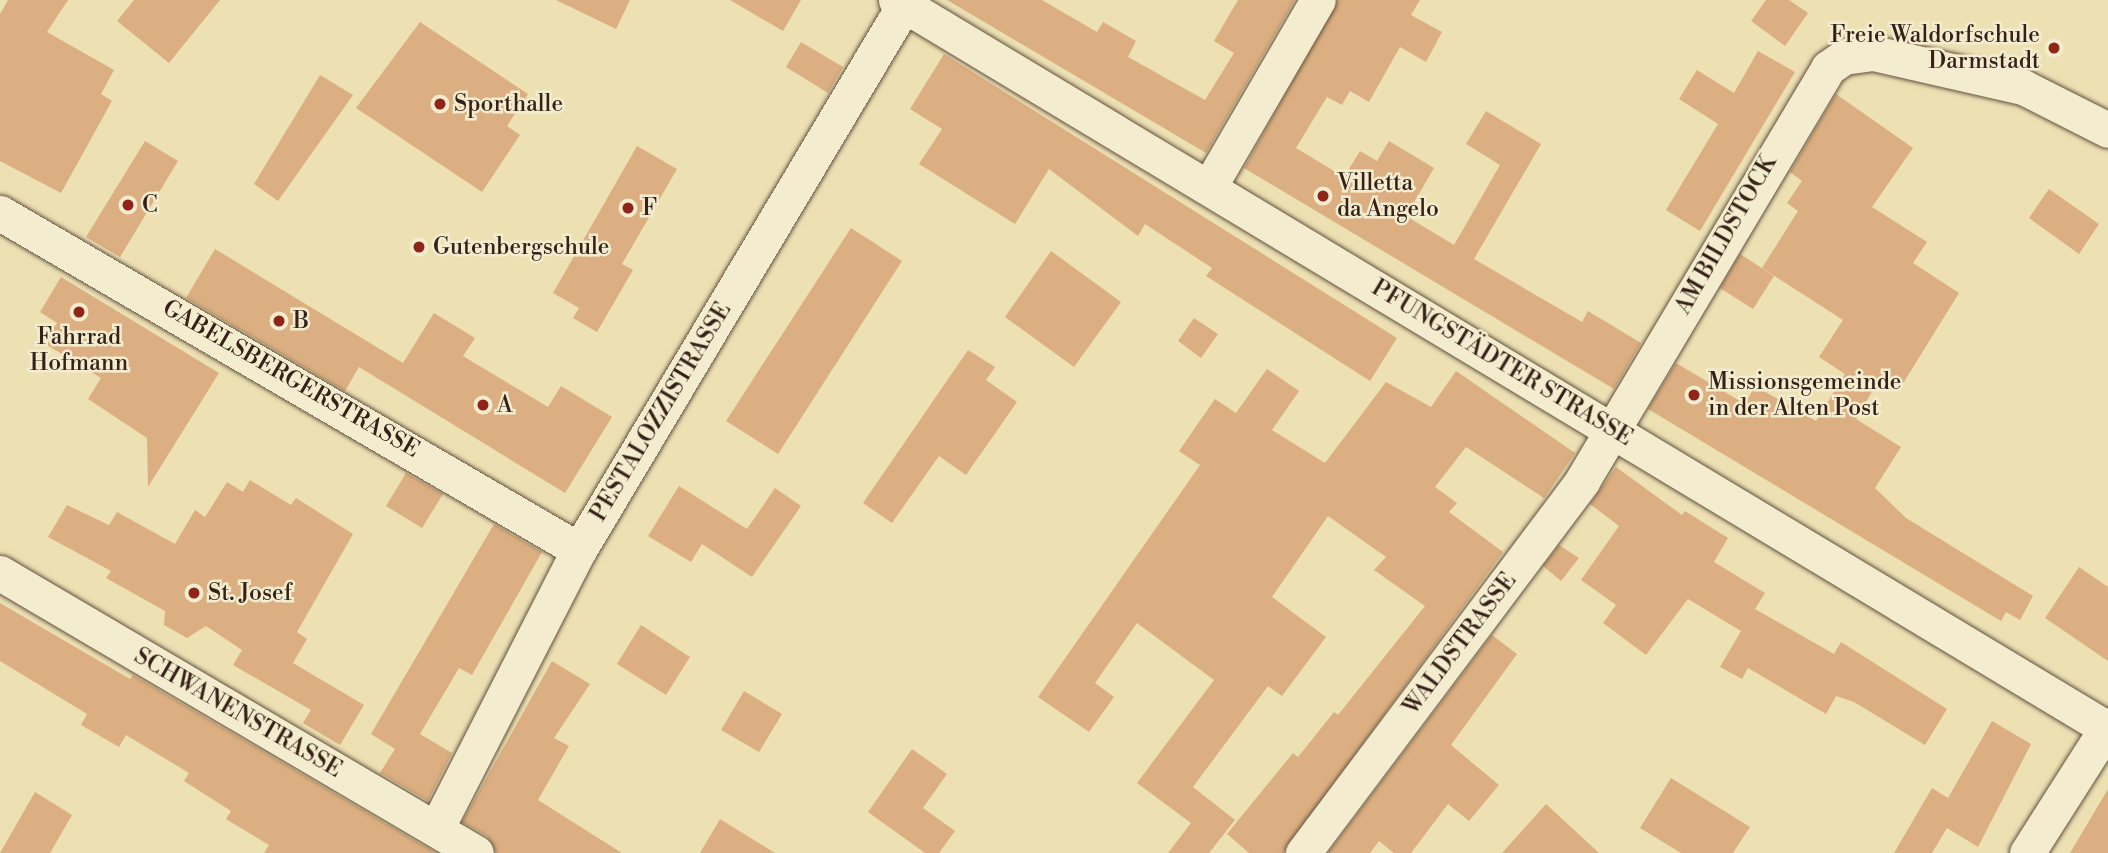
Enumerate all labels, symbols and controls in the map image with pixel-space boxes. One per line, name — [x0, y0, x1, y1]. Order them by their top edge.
place label: Freie Waldorfschule Darmstadt — [1830, 21, 2040, 75]
marker: Freie Waldorfschule Darmstadt — [2046, 40, 2062, 56]
place label: Sporthalle — [454, 90, 563, 118]
marker: Sporthalle — [432, 96, 448, 112]
street label: AM BILDSTOCK — [1669, 151, 1783, 319]
place label: Villetta da Angelo — [1337, 169, 1439, 223]
marker: Villetta da Angelo — [1315, 188, 1331, 204]
place label: C — [142, 191, 158, 219]
place label: F — [642, 194, 657, 222]
marker: C — [120, 197, 136, 213]
marker: F — [620, 200, 636, 216]
place label: Gutenbergschule — [433, 233, 609, 261]
marker: Gutenbergschule — [411, 239, 427, 255]
street label: PFUNGSTÄDTER STRASSE — [1367, 274, 1637, 452]
street label: GABELSBERGERSTRASSE — [158, 294, 424, 464]
street label: PESTALOZZISTRASSE — [585, 298, 737, 526]
marker: Fahrrad Hofmann — [71, 304, 87, 320]
place label: B — [293, 307, 309, 335]
marker: B — [271, 313, 287, 329]
place label: Fahrrad Hofmann — [30, 323, 128, 377]
place label: Missionsgemeinde in der Alten Post — [1708, 368, 1901, 422]
marker: Missionsgemeinde in der Alten Post — [1686, 387, 1702, 403]
place label: A — [497, 391, 513, 419]
marker: A — [475, 397, 491, 413]
street label: WALDSTRASSE — [1398, 568, 1522, 720]
place label: St. Josef — [208, 579, 292, 607]
marker: St. Josef — [186, 585, 202, 601]
street label: SCHWANENSTRASSE — [129, 642, 347, 784]

